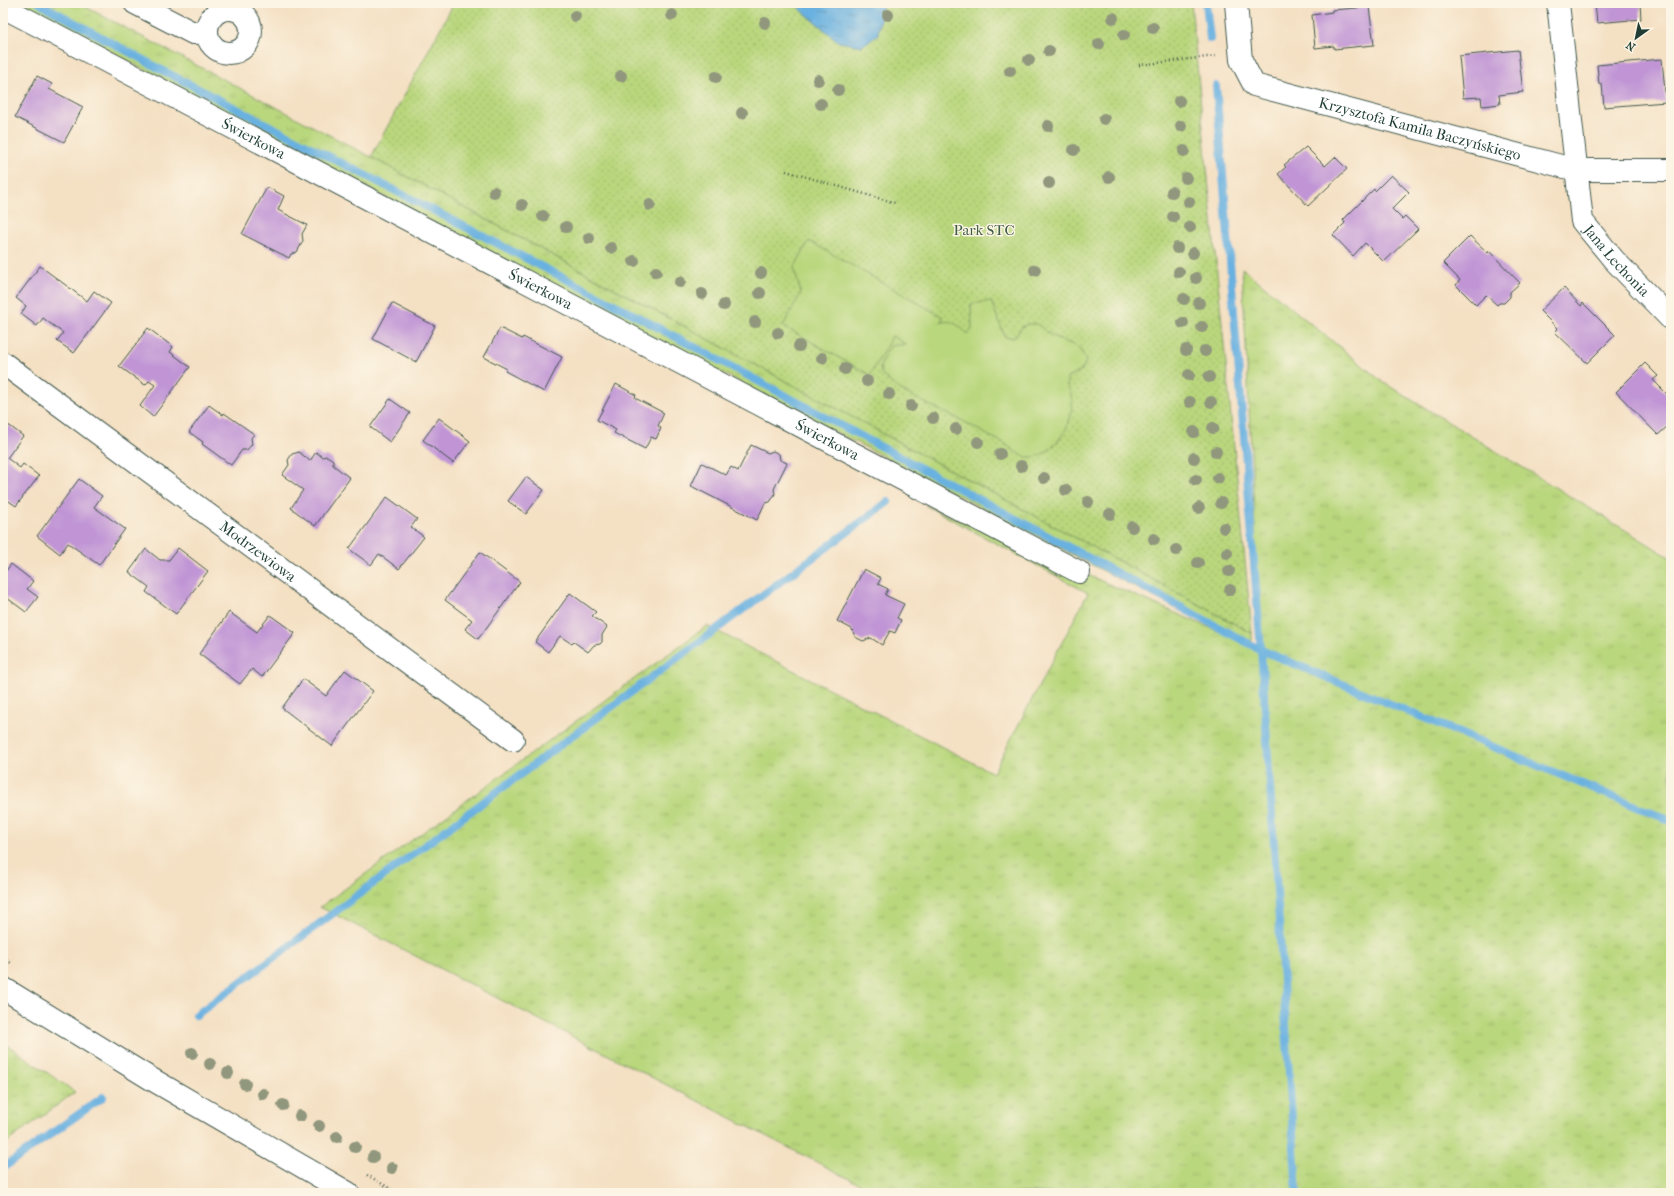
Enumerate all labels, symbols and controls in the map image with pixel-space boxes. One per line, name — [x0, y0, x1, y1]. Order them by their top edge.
north arrow — [1616, 18, 1656, 58]
text: N — [1623, 38, 1638, 54]
street label: Krzysztofa Kamila Baczyńskiego — [1317, 93, 1523, 164]
street label: Świerkowa — [219, 114, 289, 163]
street label: Jana Lechonia — [1579, 220, 1654, 301]
park label: Park STC — [954, 221, 1015, 239]
street label: Świerkowa — [505, 265, 576, 314]
street label: Świerkowa — [792, 416, 863, 464]
street label: Modrzewiowa — [216, 517, 300, 586]

